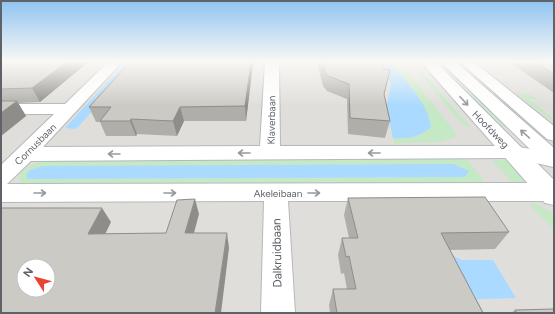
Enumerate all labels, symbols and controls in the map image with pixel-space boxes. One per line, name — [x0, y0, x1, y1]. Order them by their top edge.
street label: Klaverbaan — [265, 95, 278, 145]
one-way arrow — [459, 96, 469, 106]
street label: Hoofdweg — [469, 108, 512, 151]
street label: Cornusbaan — [12, 120, 59, 168]
one-way arrow — [520, 129, 530, 138]
one-way arrow — [238, 149, 251, 157]
one-way arrow — [368, 149, 381, 157]
one-way arrow — [108, 150, 121, 158]
street label: Akeleibaan — [254, 187, 303, 200]
one-way arrow — [33, 189, 46, 197]
one-way arrow — [163, 189, 176, 197]
one-way arrow — [307, 189, 320, 197]
street label: Dalkruidbaan — [269, 218, 285, 288]
north arrow — [16, 258, 56, 298]
text: N — [21, 265, 36, 280]

